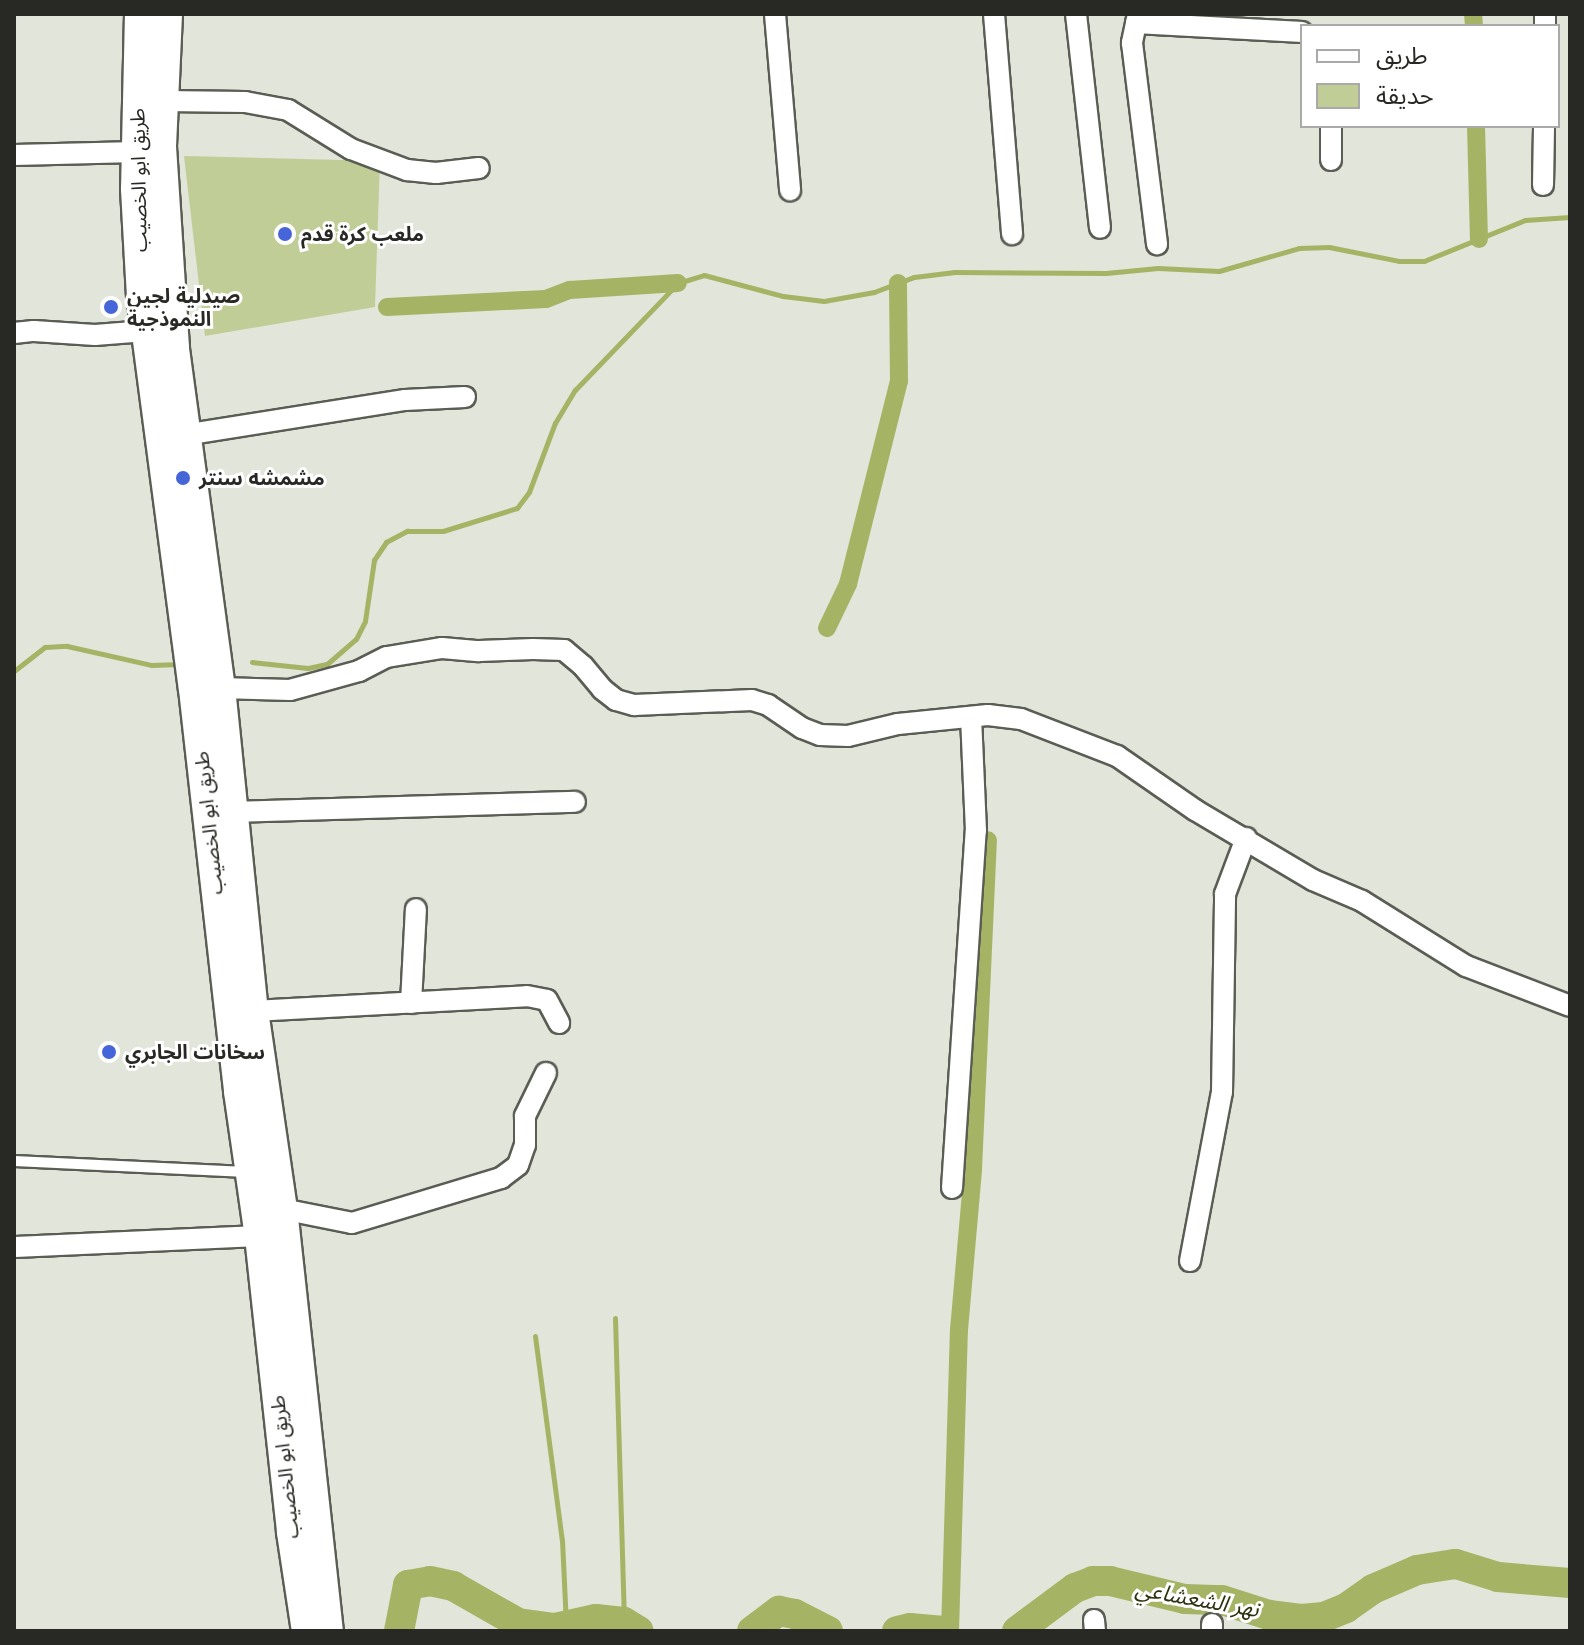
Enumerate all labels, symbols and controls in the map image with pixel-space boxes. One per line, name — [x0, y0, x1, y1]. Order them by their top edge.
legend — [1300, 24, 1560, 128]
text: طريق — [1376, 41, 1428, 70]
text: حديقة — [1376, 81, 1434, 110]
street label: طريق ابو الخصيب — [126, 108, 152, 252]
place label: ملعب كرة قدم — [301, 222, 424, 246]
marker: ملعب كرة قدم — [276, 225, 294, 243]
place label: صيدلية لجين النموذجية — [127, 284, 240, 331]
marker: صيدلية لجين النموذجية — [102, 298, 120, 316]
place label: مشمشه سنتر — [199, 466, 325, 490]
marker: مشمشه سنتر — [174, 469, 192, 487]
street label: طريق ابو الخصيب — [190, 750, 228, 896]
place label: سخانات الجابري — [125, 1040, 265, 1064]
marker: سخانات الجابري — [100, 1043, 118, 1061]
street label: طريق ابو الخصيب — [266, 1394, 304, 1540]
water label: نهر الشعشاعي — [1133, 1575, 1261, 1623]

